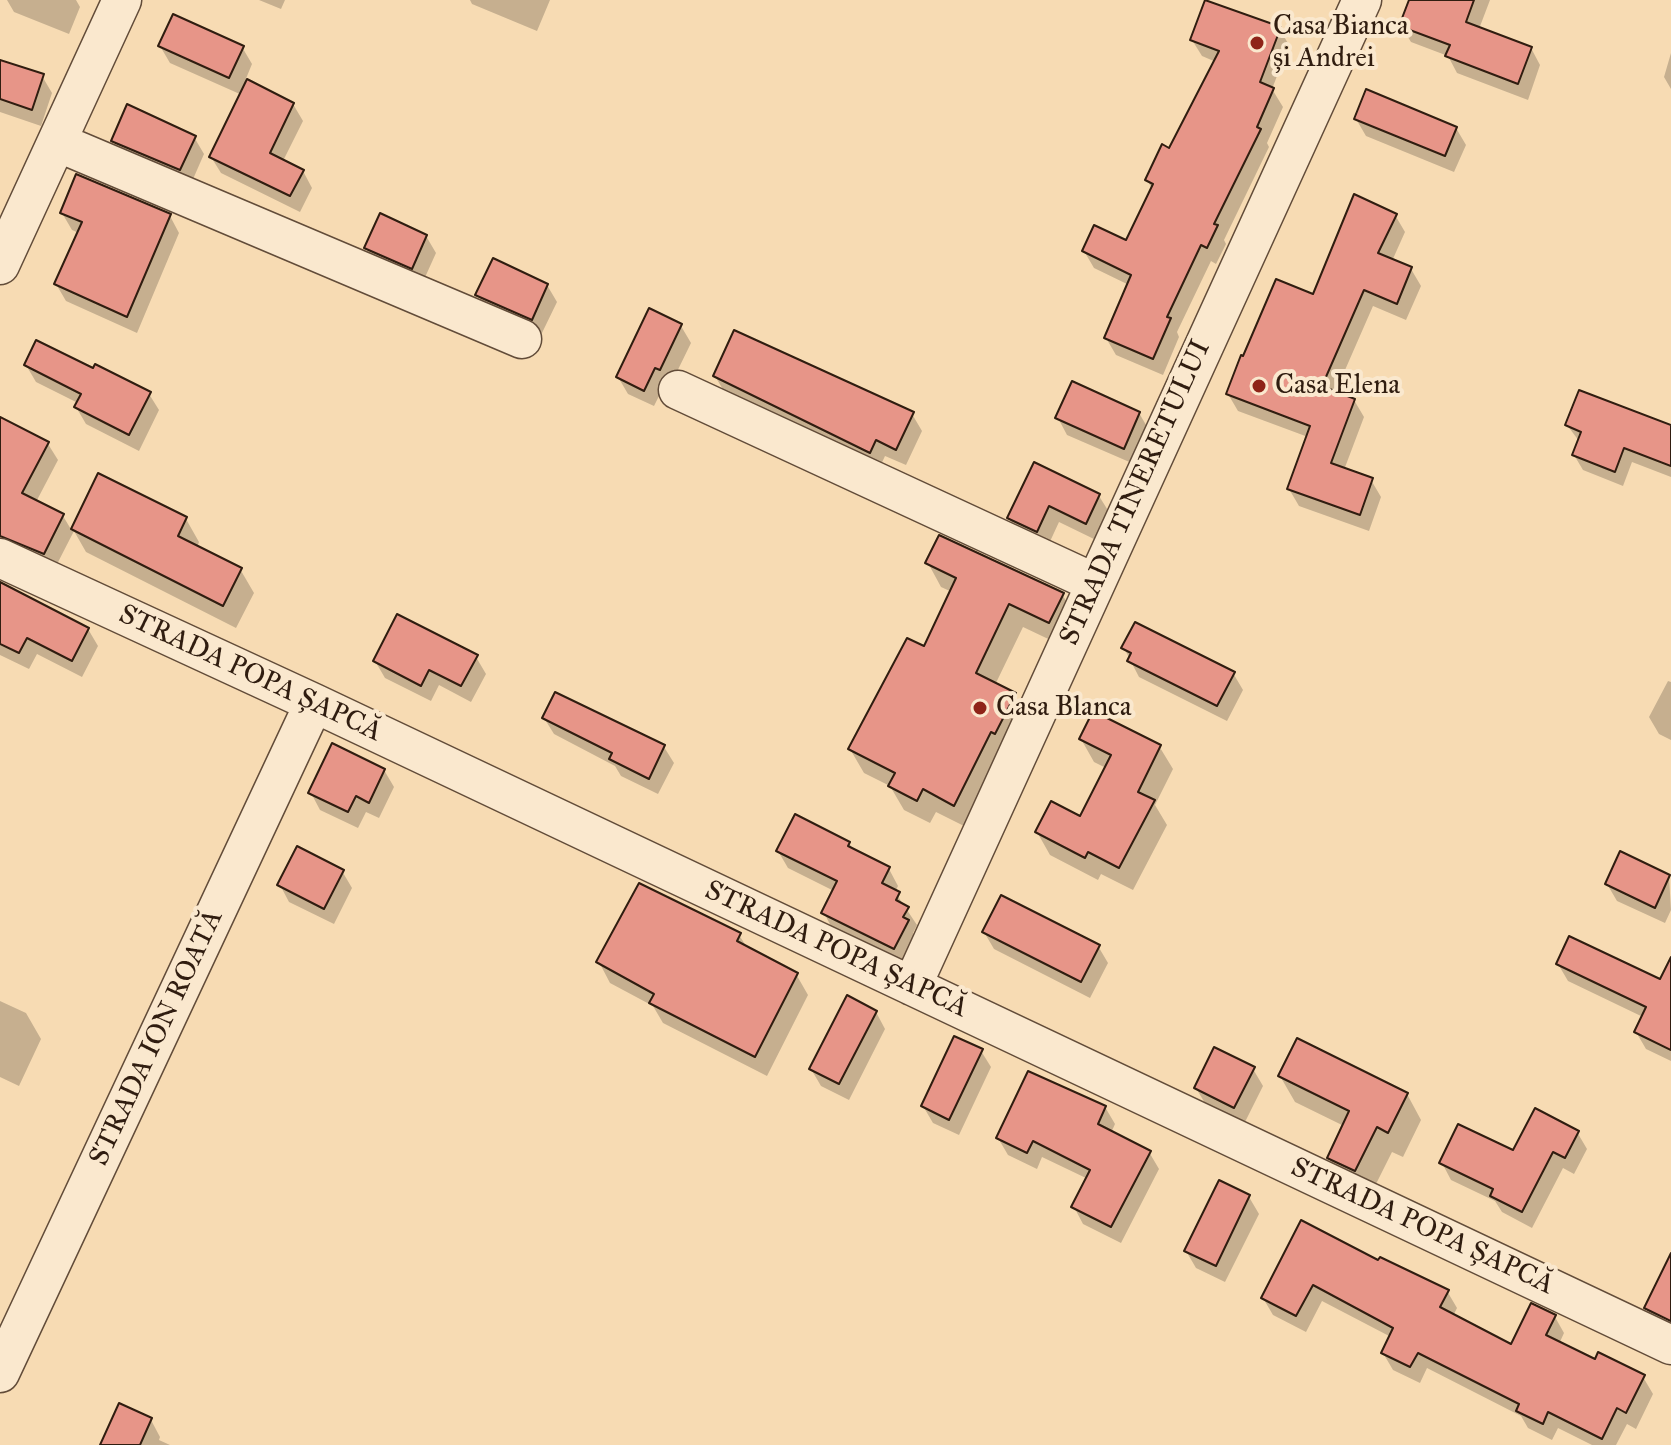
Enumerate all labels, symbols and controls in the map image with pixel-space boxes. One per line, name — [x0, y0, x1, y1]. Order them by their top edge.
place label: Casa Bianca și Andrei — [1273, 10, 1409, 76]
marker: Casa Bianca și Andrei — [1248, 34, 1266, 52]
street label: STRADA TINERETULUI — [1053, 335, 1219, 651]
place label: Casa Elena — [1275, 369, 1400, 403]
marker: Casa Elena — [1250, 377, 1268, 395]
street label: STRADA POPA ȘAPCĂ — [113, 598, 387, 750]
place label: Casa Blanca — [996, 691, 1132, 725]
marker: Casa Blanca — [971, 699, 989, 717]
street label: STRADA POPA ȘAPCĂ — [699, 874, 973, 1026]
street label: STRADA ION ROATĂ — [83, 905, 231, 1171]
street label: STRADA POPA ȘAPCĂ — [1285, 1151, 1559, 1303]

